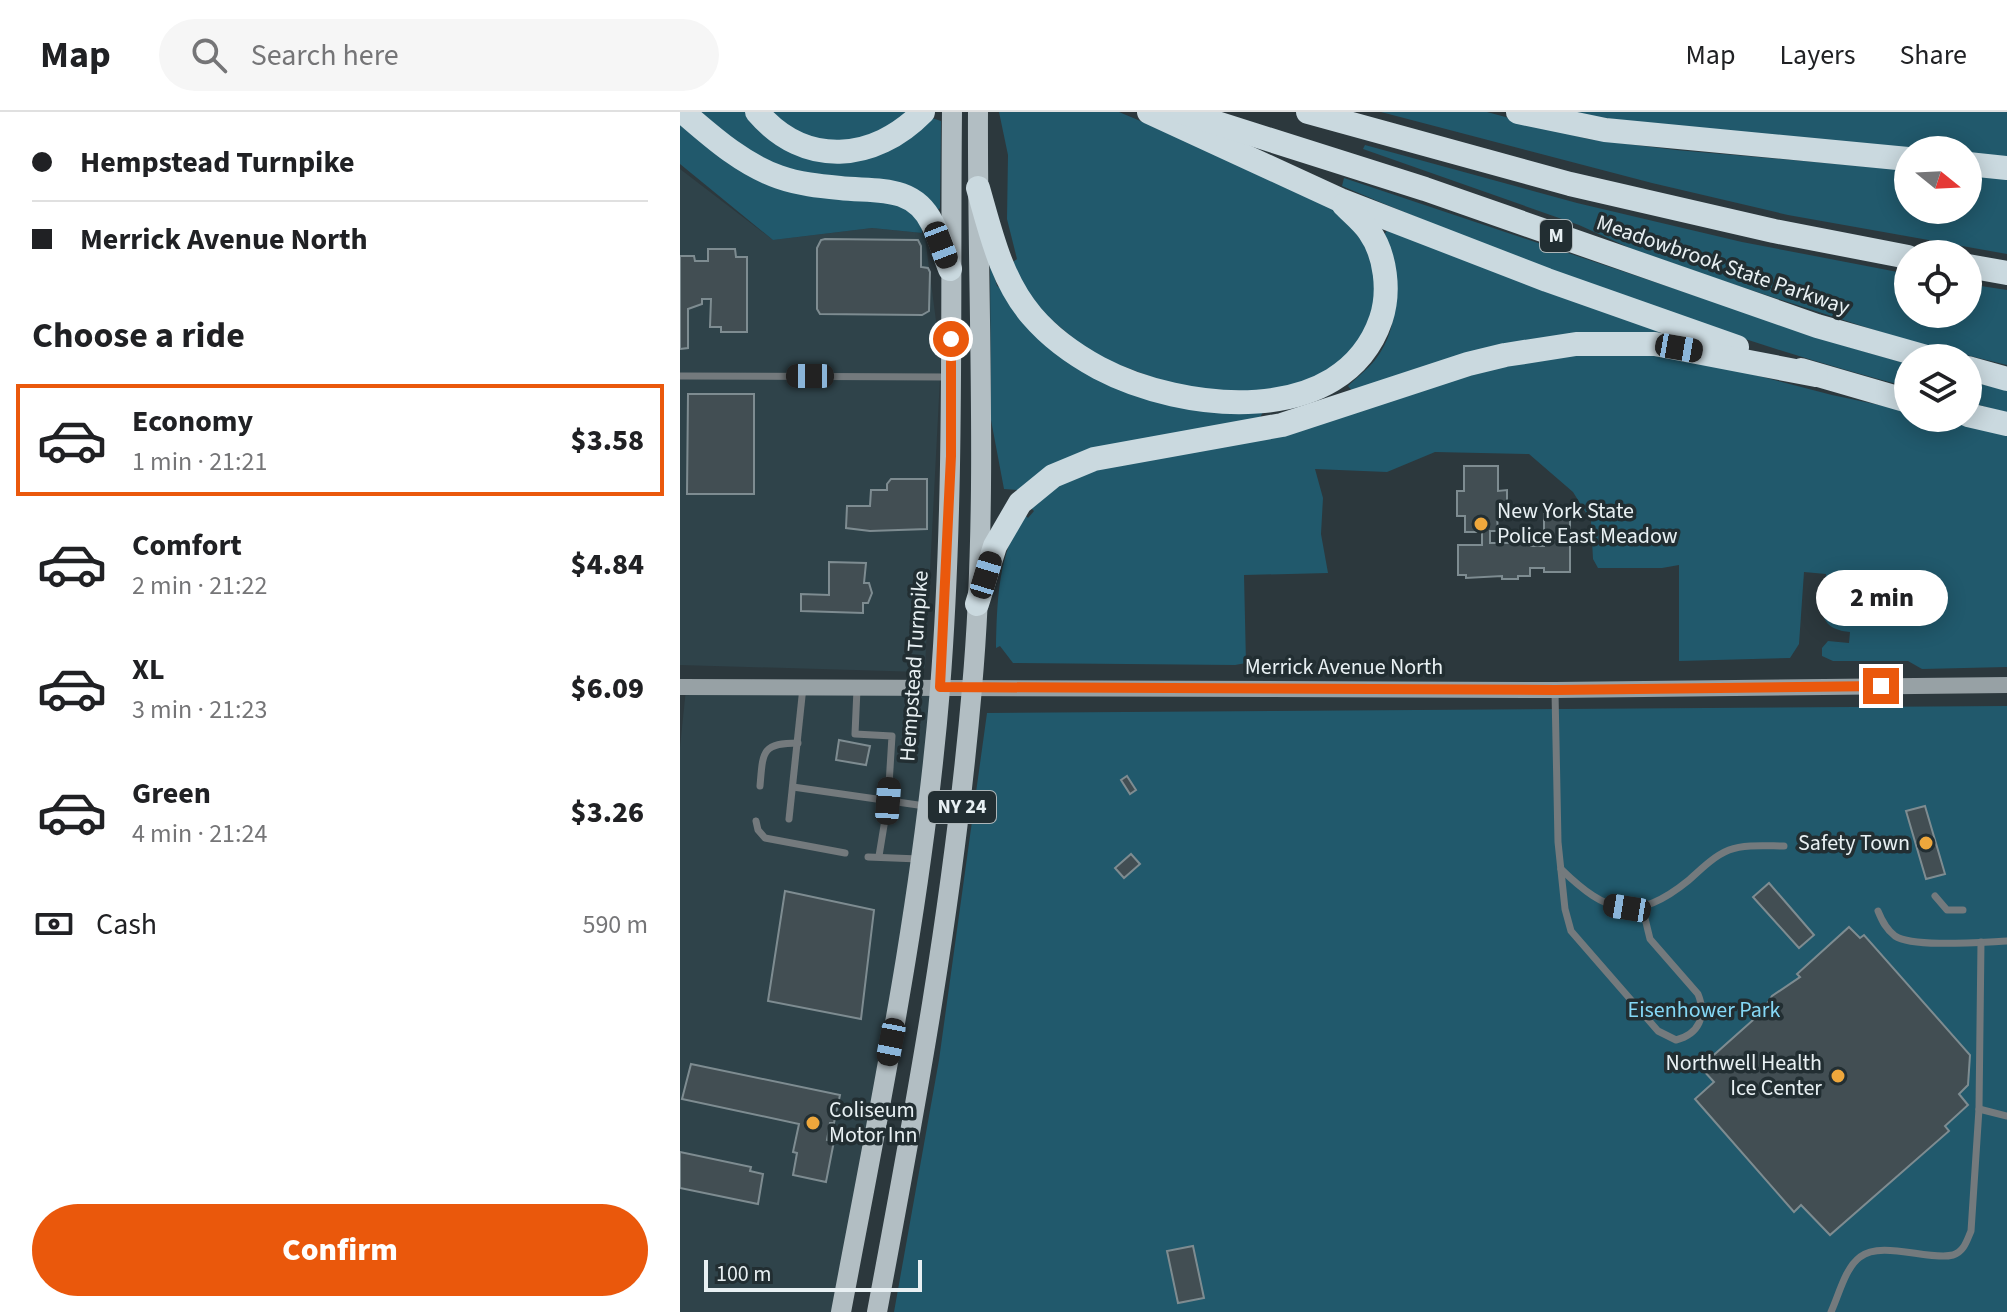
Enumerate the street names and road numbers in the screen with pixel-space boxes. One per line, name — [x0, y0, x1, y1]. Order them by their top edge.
street label: Meadowbrook State Parkway — [1592, 207, 1855, 324]
road number: M — [1540, 220, 1572, 252]
street label: Hempstead Turnpike — [891, 569, 937, 763]
street label: Merrick Avenue North — [1245, 651, 1443, 683]
road number: NY 24 — [928, 791, 996, 823]

